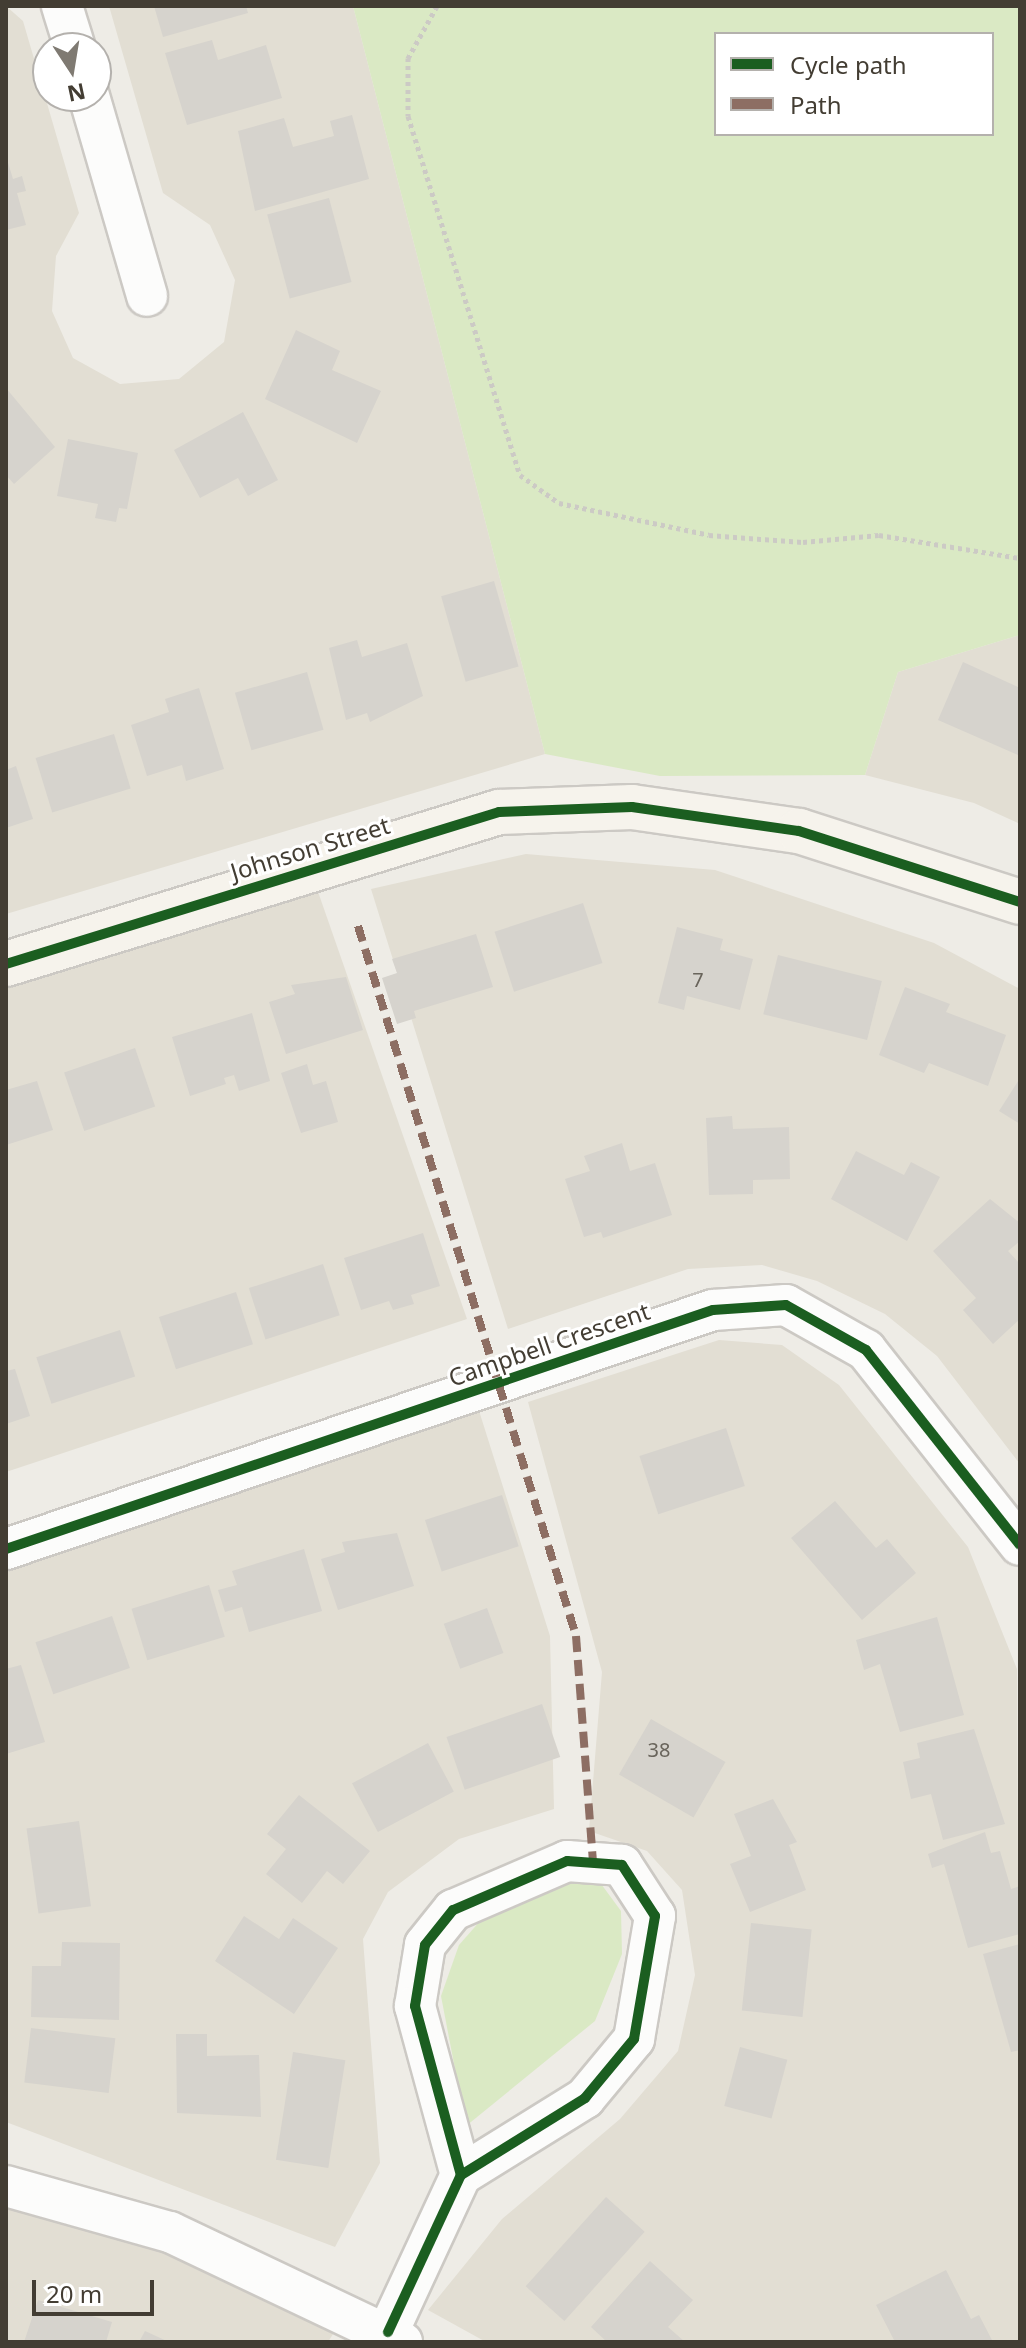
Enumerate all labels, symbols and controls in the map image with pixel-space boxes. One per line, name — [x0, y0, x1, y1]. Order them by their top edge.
north arrow — [32, 32, 112, 112]
legend — [714, 32, 994, 136]
text: Cycle path — [790, 48, 907, 81]
text: N — [65, 77, 88, 110]
text: Path — [790, 88, 841, 121]
street label: Johnson Street — [227, 810, 393, 886]
house number: 7 — [692, 967, 704, 991]
street label: Campbell Crescent — [445, 1296, 653, 1392]
house number: 38 — [648, 1737, 670, 1761]
scale bar — [36, 2264, 158, 2314]
text: 20 m — [46, 2277, 102, 2310]

